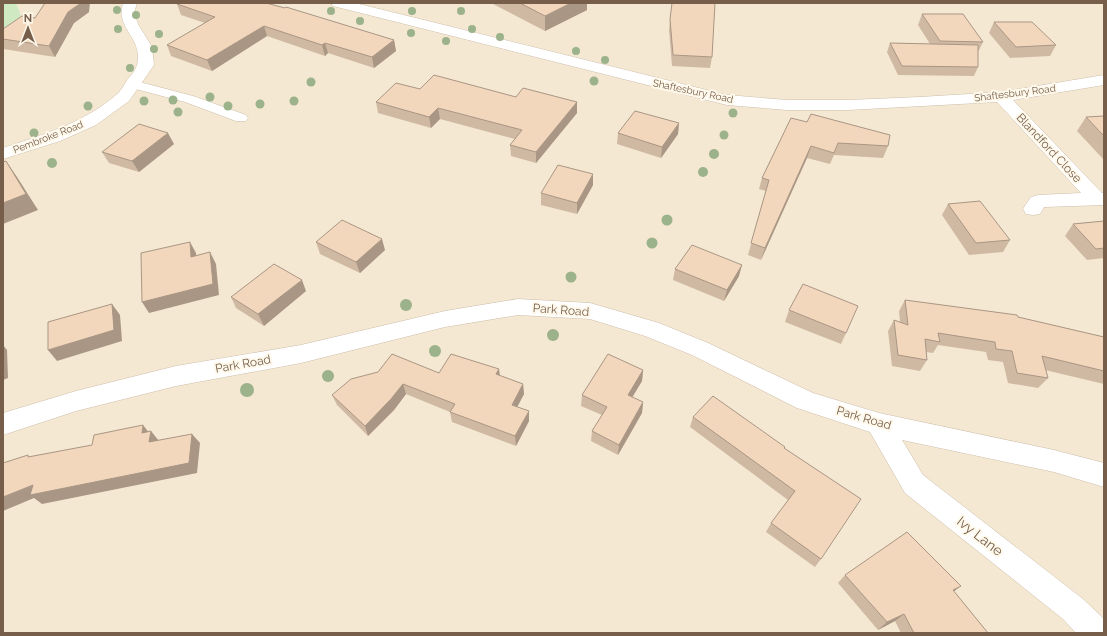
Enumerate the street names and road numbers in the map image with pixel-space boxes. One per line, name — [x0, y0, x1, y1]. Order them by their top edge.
street label: Shaftesbury Road — [652, 77, 734, 105]
street label: Shaftesbury Road — [974, 83, 1056, 103]
street label: Blandford Close — [1013, 111, 1085, 185]
street label: Pembroke Road — [11, 119, 85, 155]
street label: Park Road — [532, 301, 590, 319]
street label: Park Road — [214, 352, 272, 376]
street label: Park Road — [835, 404, 893, 432]
street label: Ivy Lane — [954, 513, 1006, 559]

